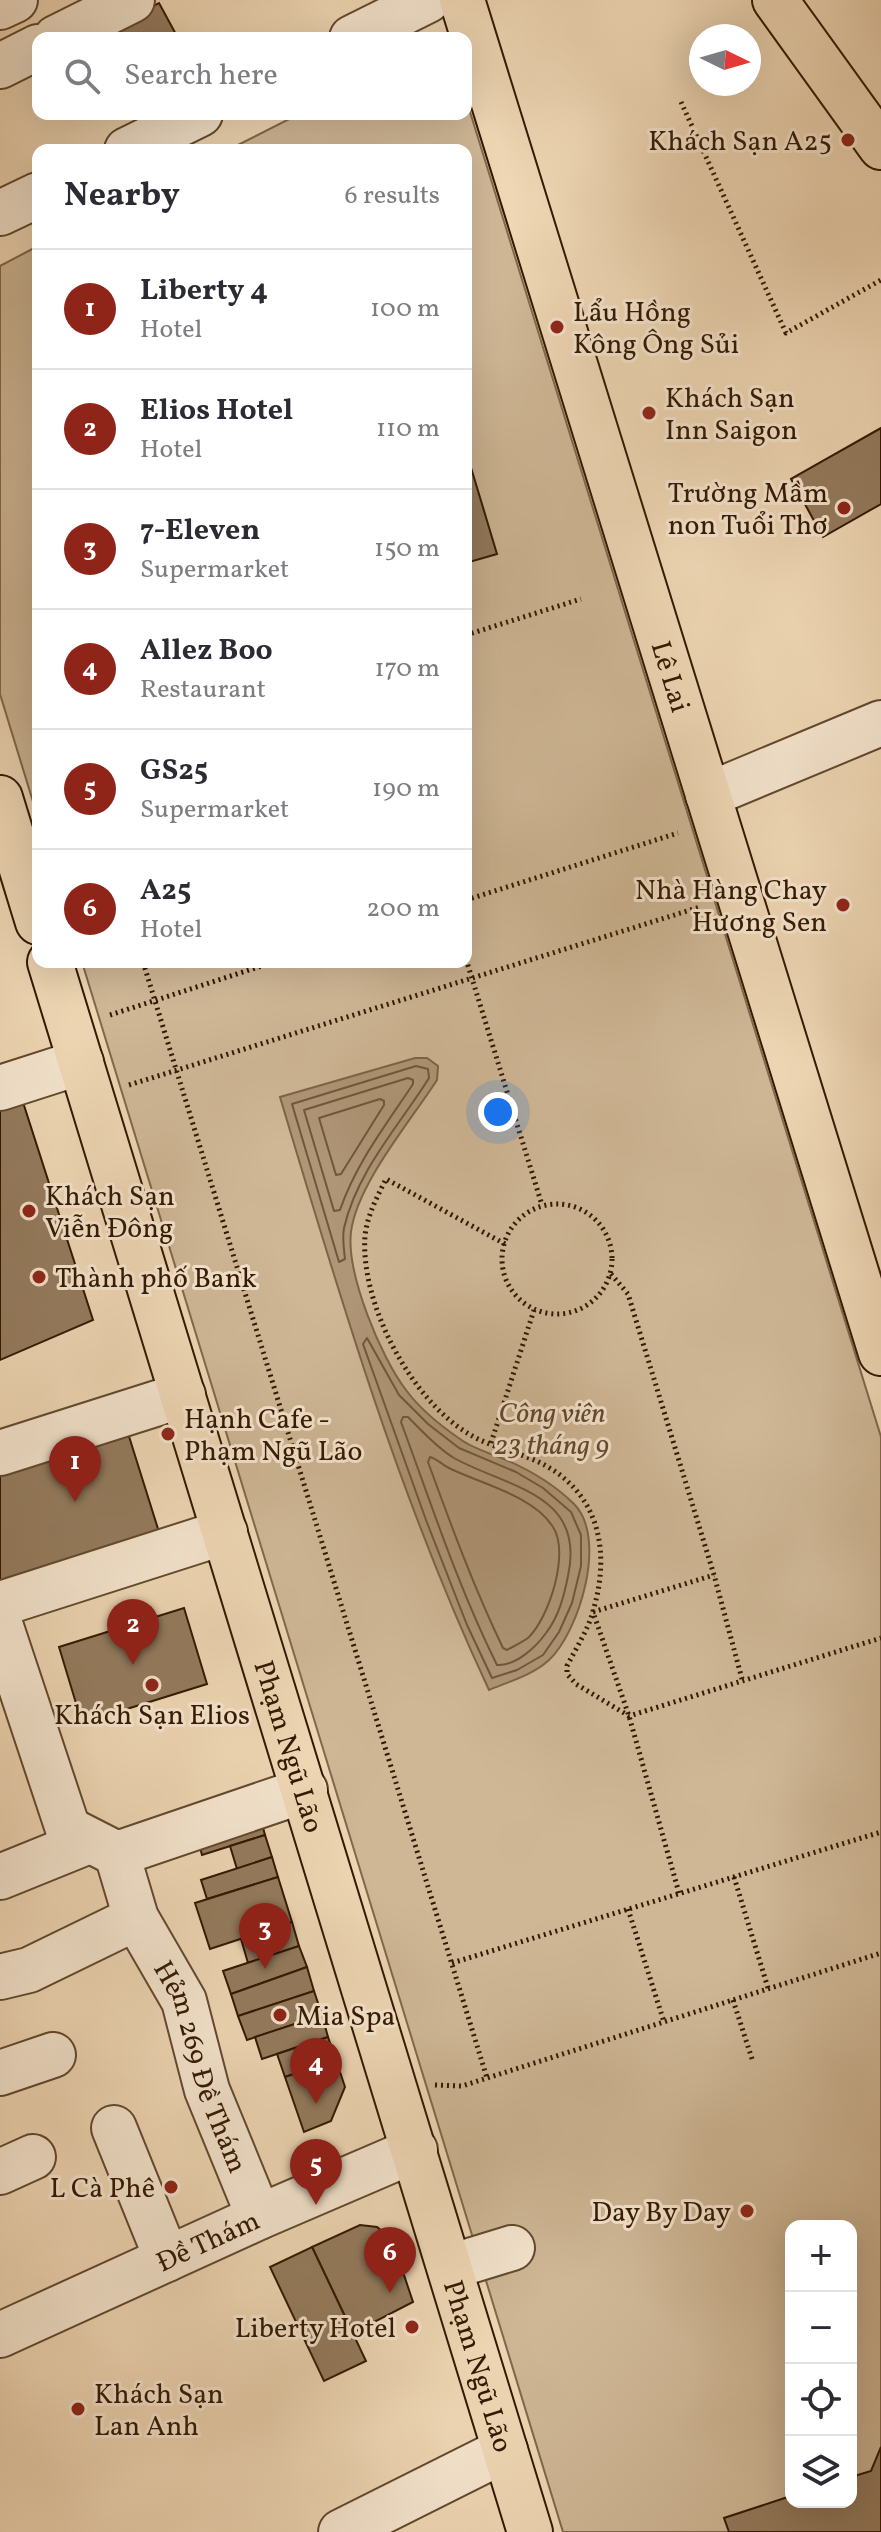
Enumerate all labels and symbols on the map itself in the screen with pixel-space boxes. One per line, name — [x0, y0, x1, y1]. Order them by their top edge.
north arrow — [689, 24, 761, 96]
place label: Khách Sạn A25 — [648, 123, 832, 162]
marker: Khách Sạn A25 — [839, 131, 857, 149]
place label: Lẩu Hồng Kông Ông Sủi — [573, 294, 739, 365]
marker: Lẩu Hồng Kông Ông Sủi — [548, 318, 566, 336]
place label: Khách Sạn Inn Saigon — [665, 380, 798, 451]
marker: Khách Sạn Inn Saigon — [640, 404, 658, 422]
place label: Trường Mầm non Tuổi Thơ — [668, 475, 828, 546]
marker: Trường Mầm non Tuổi Thơ — [835, 499, 853, 517]
street label: Lê Lai — [640, 637, 698, 718]
place label: Nhà Hàng Chay Hương Sen — [635, 872, 827, 943]
marker: Nhà Hàng Chay Hương Sen — [834, 896, 852, 914]
your location — [478, 1092, 518, 1132]
place label: Khách Sạn Viễn Đông — [45, 1178, 175, 1249]
marker: Khách Sạn Viễn Đông — [20, 1202, 38, 1220]
place label: Thành phố Bank — [55, 1260, 257, 1299]
marker: Thành phố Bank — [30, 1268, 48, 1286]
park label: Công viên 23 tháng 9 — [494, 1395, 610, 1466]
place label: Hạnh Cafe - Phạm Ngũ Lão — [184, 1401, 362, 1472]
marker: Hạnh Cafe - Phạm Ngũ Lão — [159, 1425, 177, 1443]
pin: 1 — [49, 1436, 101, 1502]
pin: 2 — [107, 1599, 159, 1665]
street label: Phạm Ngũ Lão — [243, 1656, 332, 1838]
marker: Khách Sạn Elios — [143, 1676, 161, 1694]
place label: Khách Sạn Elios — [54, 1697, 250, 1736]
pin: 3 — [239, 1903, 291, 1969]
street label: Hẻm 269 Đề Thám — [143, 1954, 256, 2179]
place label: Mia Spa — [296, 1998, 396, 2037]
marker: Mia Spa — [271, 2006, 289, 2024]
pin: 4 — [290, 2038, 342, 2104]
pin: 5 — [290, 2139, 342, 2205]
place label: L Cà Phê — [50, 2170, 155, 2209]
marker: L Cà Phê — [162, 2178, 180, 2196]
place label: Day By Day — [592, 2194, 731, 2233]
street label: Ðề Thám — [150, 2202, 267, 2283]
marker: Day By Day — [738, 2202, 756, 2220]
pin: 6 — [364, 2227, 416, 2293]
street label: Phạm Ngũ Lão — [432, 2276, 522, 2458]
place label: Liberty Hotel — [235, 2310, 396, 2349]
marker: Liberty Hotel — [403, 2318, 421, 2336]
place label: Khách Sạn Lan Anh — [94, 2376, 224, 2447]
marker: Khách Sạn Lan Anh — [69, 2400, 87, 2418]

